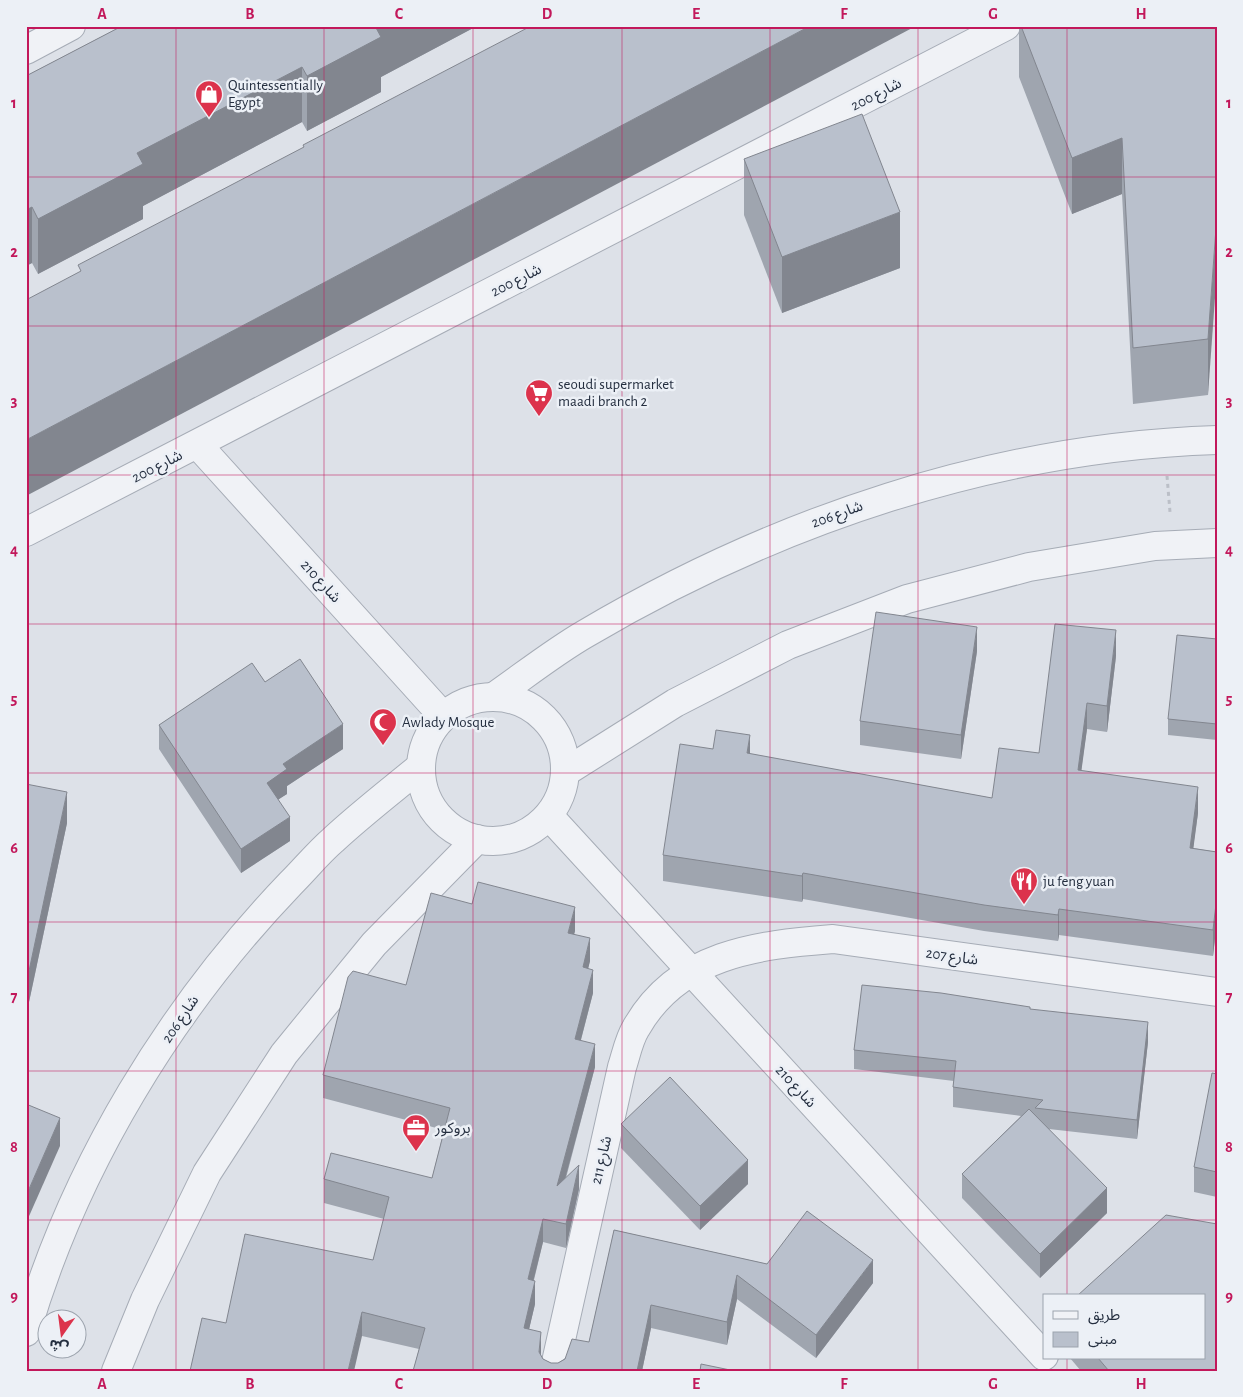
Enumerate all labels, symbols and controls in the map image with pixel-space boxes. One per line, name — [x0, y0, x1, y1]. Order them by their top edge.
text: A — [97, 6, 107, 22]
text: B — [245, 6, 255, 22]
text: C — [395, 6, 404, 22]
text: D — [542, 6, 553, 22]
text: E — [692, 6, 700, 22]
text: F — [840, 6, 848, 22]
text: G — [988, 6, 998, 22]
text: H — [1135, 6, 1147, 22]
street label: شارع 200 — [849, 75, 906, 117]
place label: Quintessentially Egypt — [228, 78, 324, 110]
shop icon: Quintessentially Egypt — [194, 79, 224, 118]
text: 1 — [11, 95, 17, 111]
text: 1 — [1226, 95, 1232, 111]
text: 2 — [10, 244, 18, 260]
text: 2 — [1225, 244, 1233, 260]
street label: شارع 200 — [489, 261, 546, 303]
place label: seoudi supermarket maadi branch 2 — [558, 377, 674, 409]
supermarket icon: seoudi supermarket maadi branch 2 — [524, 378, 554, 417]
text: 3 — [11, 393, 18, 409]
text: 3 — [1226, 393, 1233, 409]
street label: شارع 200 — [130, 447, 187, 489]
street label: شارع 206 — [809, 498, 866, 534]
text: 4 — [10, 542, 18, 558]
text: 4 — [1225, 542, 1233, 558]
street label: شارع 210 — [295, 557, 344, 608]
text: 5 — [11, 691, 18, 707]
text: 5 — [1226, 691, 1233, 707]
mosque icon: Awlady Mosque — [368, 707, 398, 746]
place label: Awlady Mosque — [402, 715, 494, 730]
text: 6 — [10, 840, 18, 856]
text: 6 — [1225, 840, 1233, 856]
restaurant icon: ju feng yuan — [1009, 866, 1039, 905]
place label: ju feng yuan — [1043, 874, 1114, 889]
street label: شارع 207 — [924, 945, 979, 972]
text: 7 — [11, 989, 18, 1005]
text: 7 — [1226, 989, 1233, 1005]
street label: شارع 206 — [159, 993, 205, 1048]
street label: شارع 210 — [770, 1062, 819, 1113]
office icon: بروكور — [401, 1113, 431, 1152]
place label: بروكور — [434, 1121, 470, 1137]
street label: شارع 211 — [589, 1134, 618, 1187]
text: 8 — [10, 1139, 18, 1155]
text: 8 — [1225, 1139, 1233, 1155]
text: 9 — [10, 1288, 18, 1304]
text: 9 — [1225, 1288, 1233, 1304]
legend — [1043, 1294, 1206, 1360]
text: طريق — [1088, 1308, 1120, 1325]
north arrow — [38, 1310, 88, 1360]
text: مبنى — [1088, 1332, 1117, 1348]
text: ش — [48, 1337, 70, 1355]
text: A — [97, 1376, 107, 1392]
text: B — [245, 1376, 255, 1392]
text: C — [395, 1376, 404, 1392]
text: D — [542, 1376, 553, 1392]
text: E — [692, 1376, 700, 1392]
text: F — [840, 1376, 848, 1392]
text: G — [988, 1376, 998, 1392]
text: H — [1135, 1376, 1147, 1392]

